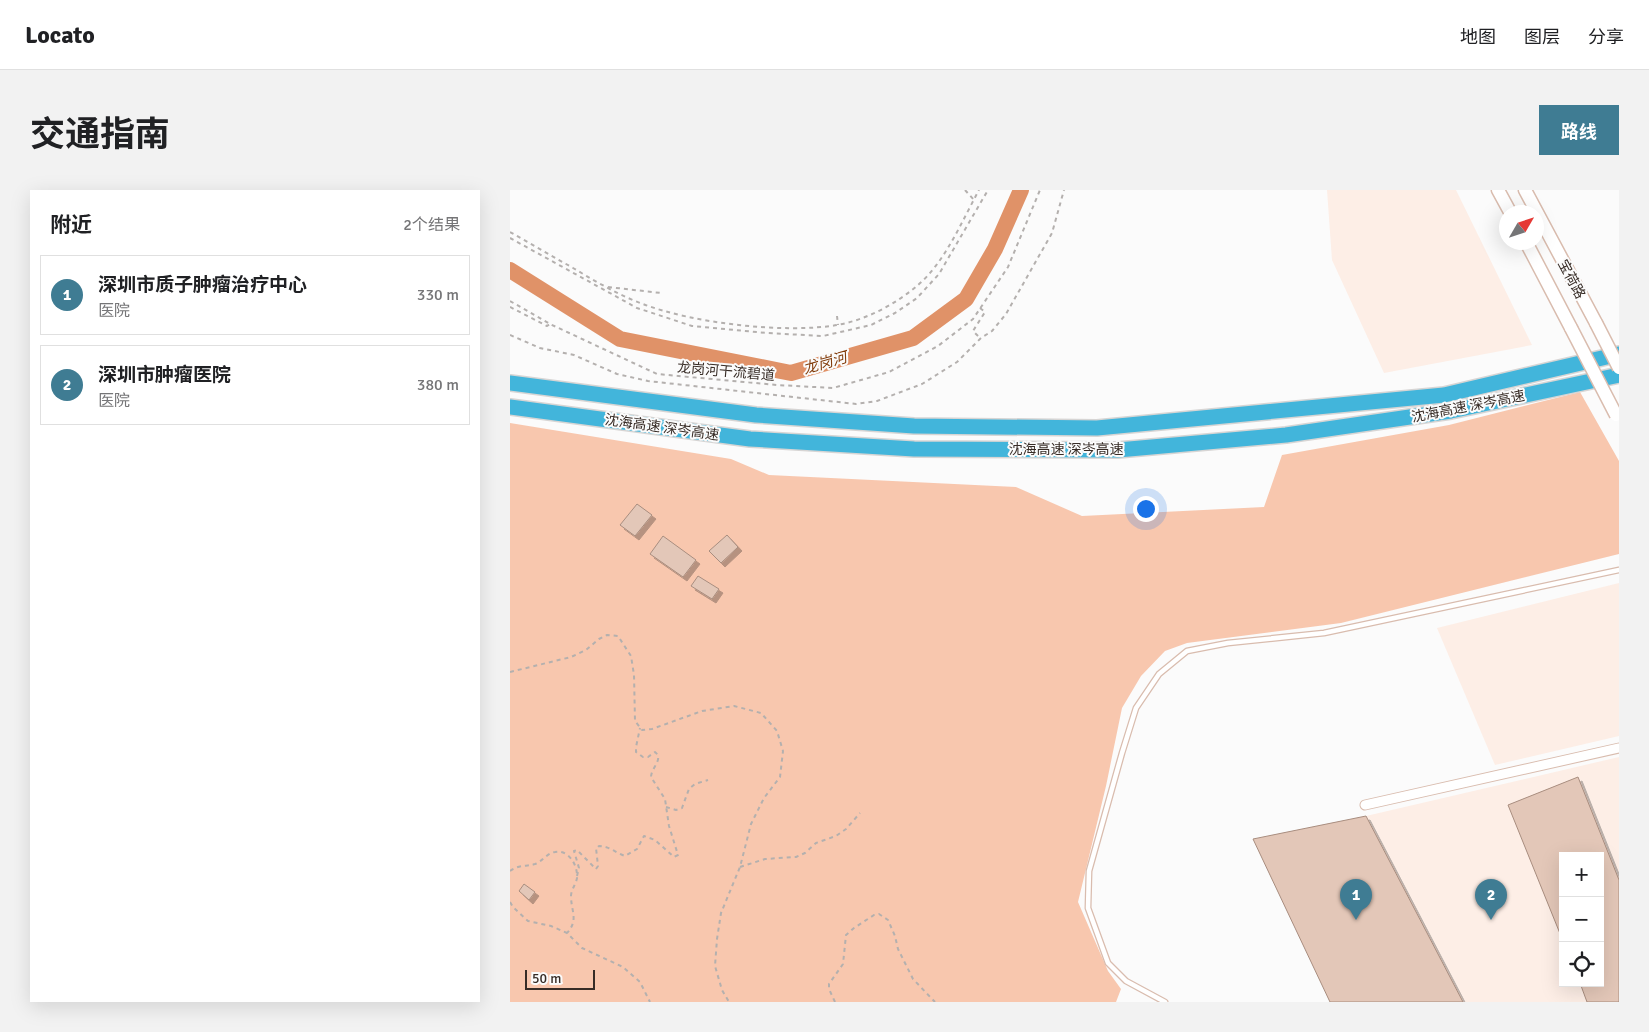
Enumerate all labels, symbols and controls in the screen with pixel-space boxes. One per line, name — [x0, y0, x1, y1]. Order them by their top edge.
text: Locato — [25, 20, 95, 50]
text: 地图 — [1460, 26, 1496, 48]
text: 图层 — [1524, 26, 1560, 48]
text: 分享 — [1588, 26, 1624, 48]
button: 路线 — [1539, 105, 1619, 155]
text: 交通指南 — [30, 113, 170, 156]
north arrow — [1499, 205, 1544, 250]
text: 附近 — [50, 212, 92, 238]
text: 2个结果 — [403, 215, 460, 235]
street label: 宝荷路 — [1554, 257, 1589, 302]
text: 深圳市质子肿瘤治疗中心 — [98, 273, 307, 297]
text: 1 — [63, 285, 71, 305]
text: 330 m — [417, 285, 459, 305]
text: 医院 — [98, 301, 130, 321]
water label: 龙岗河 — [801, 347, 852, 378]
street label: 龙岗河干流碧道 — [676, 359, 776, 384]
text: 深圳市肿瘤医院 — [98, 363, 231, 387]
text: 2 — [63, 375, 71, 395]
text: 380 m — [417, 375, 459, 395]
street label: 沈海高速 深岑高速 — [1410, 387, 1526, 426]
text: 医院 — [98, 391, 130, 411]
street label: 沈海高速 深岑高速 — [604, 411, 720, 444]
street label: 沈海高速 深岑高速 — [1008, 441, 1124, 458]
your location — [1133, 496, 1159, 522]
map controls — [1559, 852, 1604, 987]
button: + — [1559, 852, 1604, 897]
pin: 1 — [1340, 879, 1372, 920]
pin: 2 — [1475, 879, 1507, 920]
button: − — [1559, 897, 1604, 942]
button: locate — [1559, 942, 1604, 987]
scale bar — [525, 967, 595, 990]
text: 50 m — [532, 970, 561, 987]

